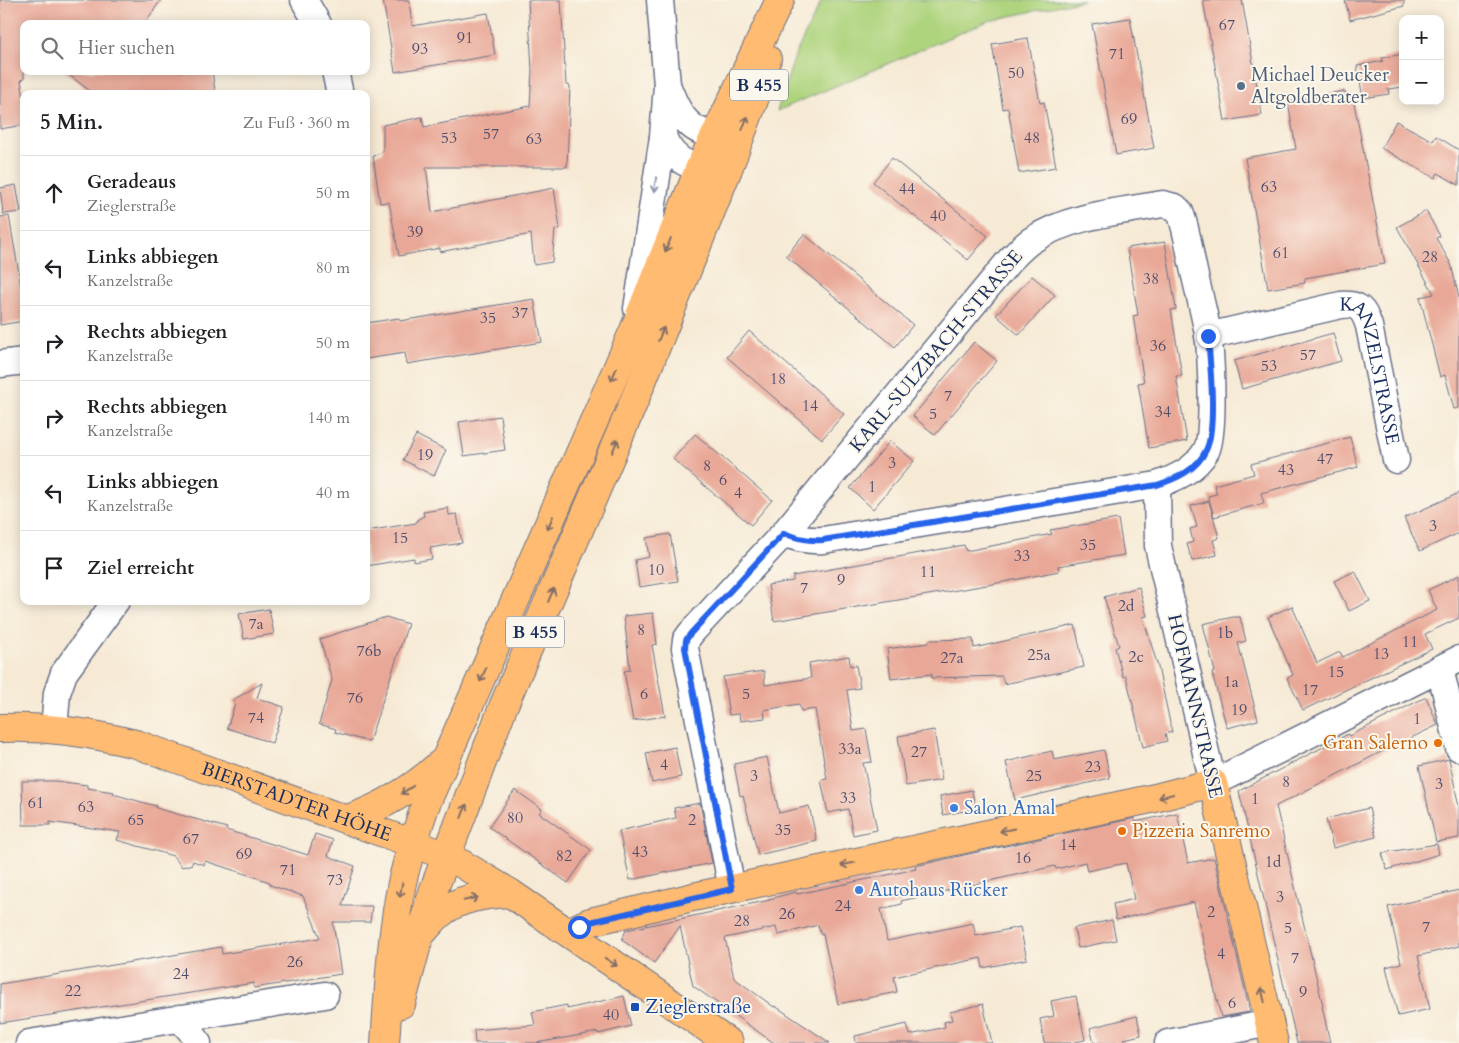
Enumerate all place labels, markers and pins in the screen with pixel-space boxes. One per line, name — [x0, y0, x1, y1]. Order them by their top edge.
place label: Michael Deucker Altgoldberater — [1251, 62, 1389, 110]
marker: Michael Deucker Altgoldberater — [1235, 80, 1247, 92]
place label: Gran Salerno — [1323, 730, 1428, 756]
marker: Gran Salerno — [1432, 737, 1444, 749]
place label: Salon Amal — [964, 795, 1056, 821]
marker: Salon Amal — [948, 802, 960, 814]
place label: Pizzeria Sanremo — [1132, 818, 1270, 844]
marker: Pizzeria Sanremo — [1116, 825, 1128, 837]
place label: Autohaus Rücker — [869, 877, 1008, 903]
marker: Autohaus Rücker — [853, 884, 865, 896]
place label: Zieglerstraße — [645, 994, 751, 1020]
marker: Zieglerstraße — [629, 1001, 641, 1013]

